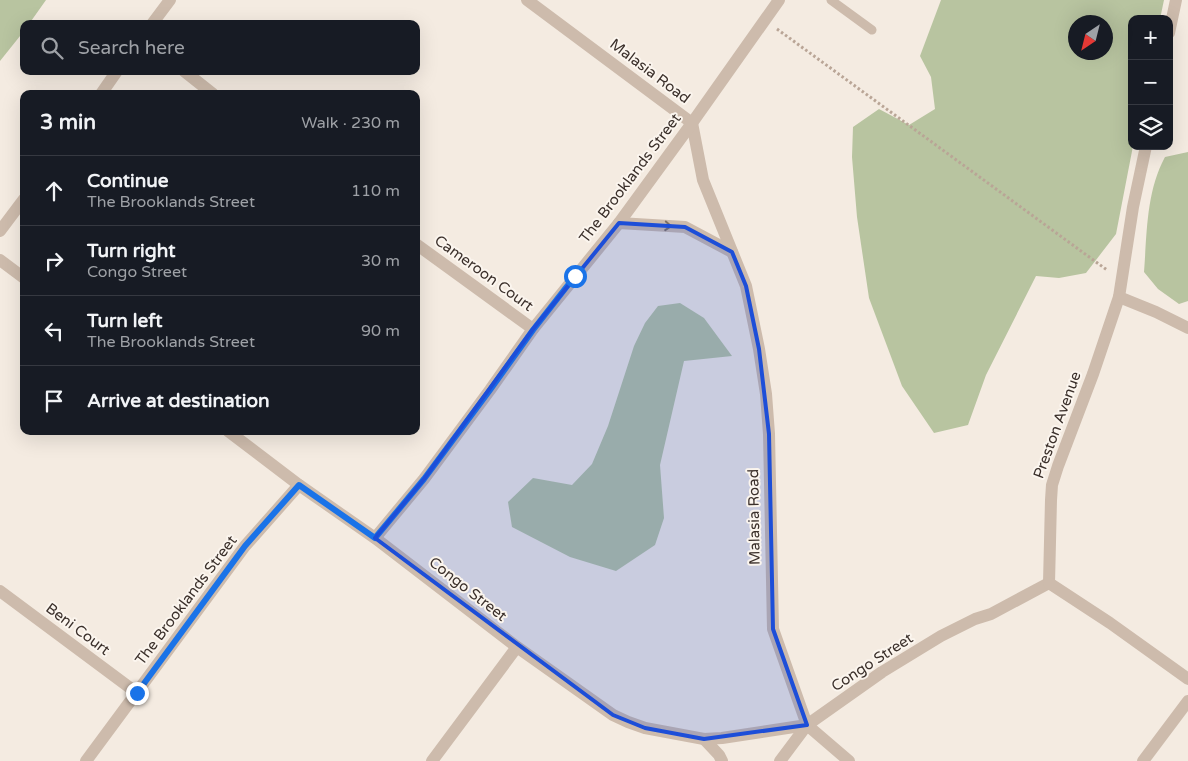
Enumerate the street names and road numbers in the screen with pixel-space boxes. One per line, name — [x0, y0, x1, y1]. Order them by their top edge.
street label: Malasia Road — [606, 35, 694, 107]
street label: The Brooklands Street — [575, 109, 685, 246]
street label: Cameroon Court — [431, 231, 537, 315]
street label: Preston Avenue — [1029, 369, 1085, 481]
street label: Malasia Road — [744, 469, 764, 565]
street label: The Brooklands Street — [131, 531, 241, 668]
street label: Congo Street — [426, 553, 511, 625]
street label: Beni Court — [42, 599, 114, 659]
street label: Congo Street — [828, 629, 916, 695]

